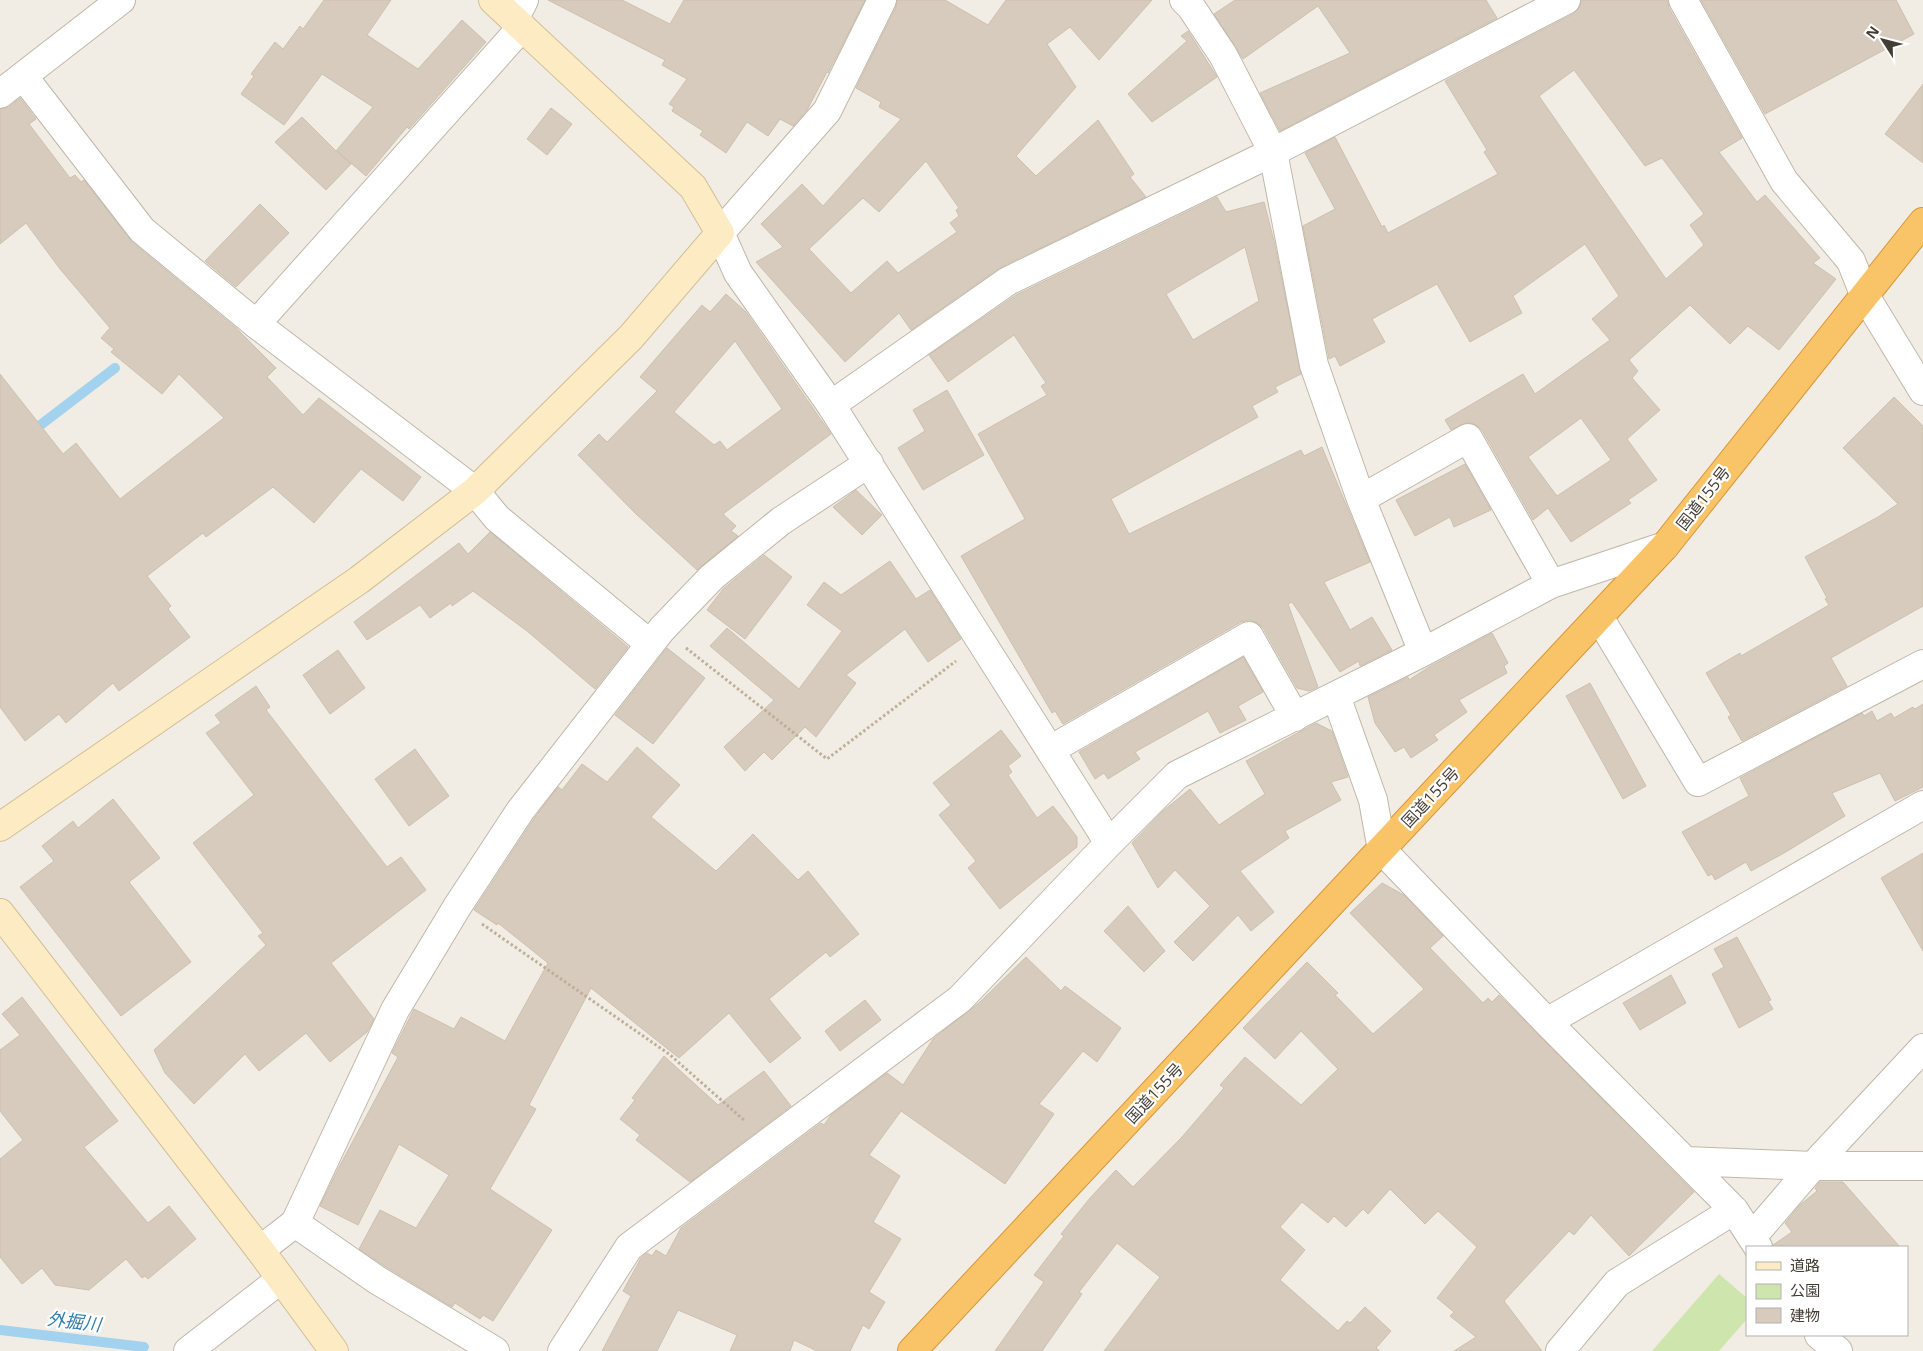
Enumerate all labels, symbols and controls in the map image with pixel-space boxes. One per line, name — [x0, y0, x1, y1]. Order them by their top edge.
north arrow — [1858, 15, 1908, 65]
text: N — [1861, 22, 1883, 42]
street label: 国道155号 — [1671, 461, 1735, 535]
street label: 国道155号 — [1396, 762, 1464, 832]
street label: 国道155号 — [1120, 1058, 1188, 1128]
legend — [1746, 1246, 1908, 1336]
text: 道路 — [1790, 1255, 1820, 1275]
text: 公園 — [1790, 1280, 1820, 1300]
text: 建物 — [1790, 1305, 1820, 1325]
water label: 外掘川 — [46, 1306, 104, 1336]

